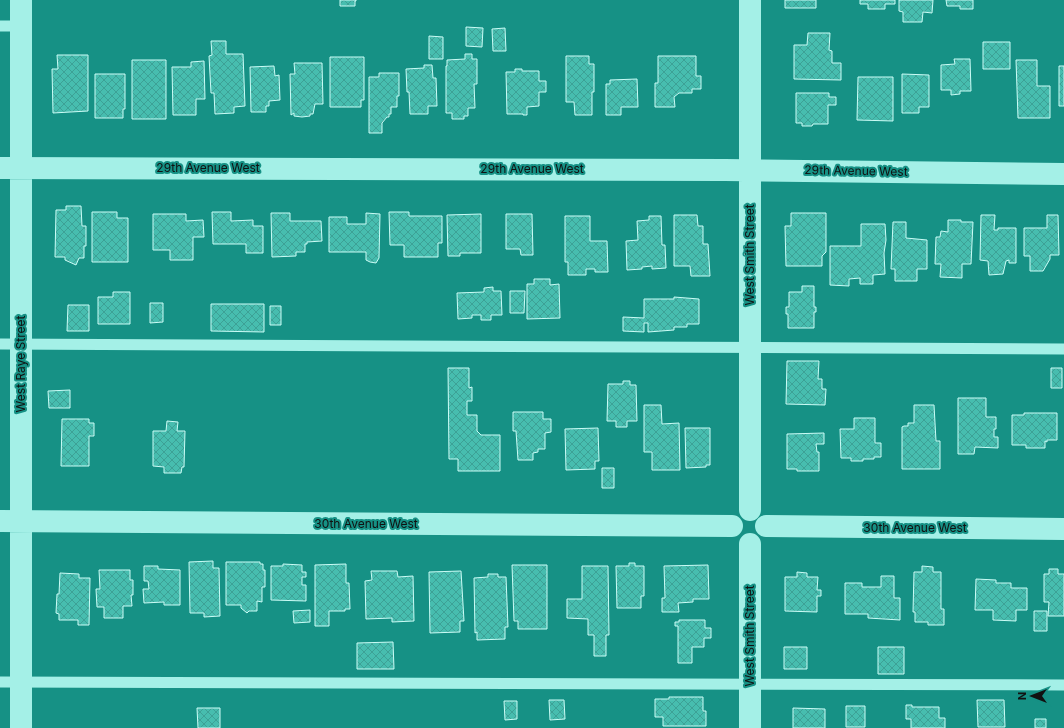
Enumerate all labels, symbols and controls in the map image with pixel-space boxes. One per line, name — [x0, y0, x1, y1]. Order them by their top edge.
street label: 29th Avenue West — [156, 160, 260, 175]
street label: 29th Avenue West — [480, 161, 584, 176]
street label: 29th Avenue West — [804, 162, 908, 179]
street label: West Smith Street — [742, 204, 757, 306]
street label: West Raye Street — [13, 316, 28, 412]
street label: 30th Avenue West — [314, 516, 418, 531]
street label: 30th Avenue West — [863, 520, 967, 535]
street label: West Smith Street — [742, 585, 757, 687]
north arrow — [1012, 676, 1052, 716]
text: N — [1015, 692, 1029, 700]

